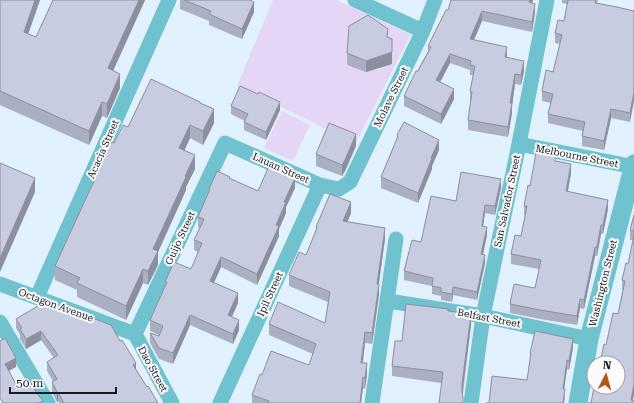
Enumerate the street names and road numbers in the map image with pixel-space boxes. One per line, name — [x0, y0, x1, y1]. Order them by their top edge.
street label: Molave Street — [372, 65, 411, 129]
street label: Acacia Street — [85, 118, 121, 180]
street label: Melbourne Street — [535, 143, 620, 169]
street label: Lauan Street — [251, 151, 311, 186]
street label: San Salvador Street — [492, 153, 522, 248]
street label: Guijo Street — [163, 209, 197, 267]
street label: Washington Street — [587, 238, 619, 328]
street label: Ipil Street — [255, 270, 285, 318]
street label: Octagon Avenue — [17, 286, 96, 324]
street label: Belfast Street — [456, 306, 522, 330]
street label: Dao Street — [136, 344, 170, 394]

